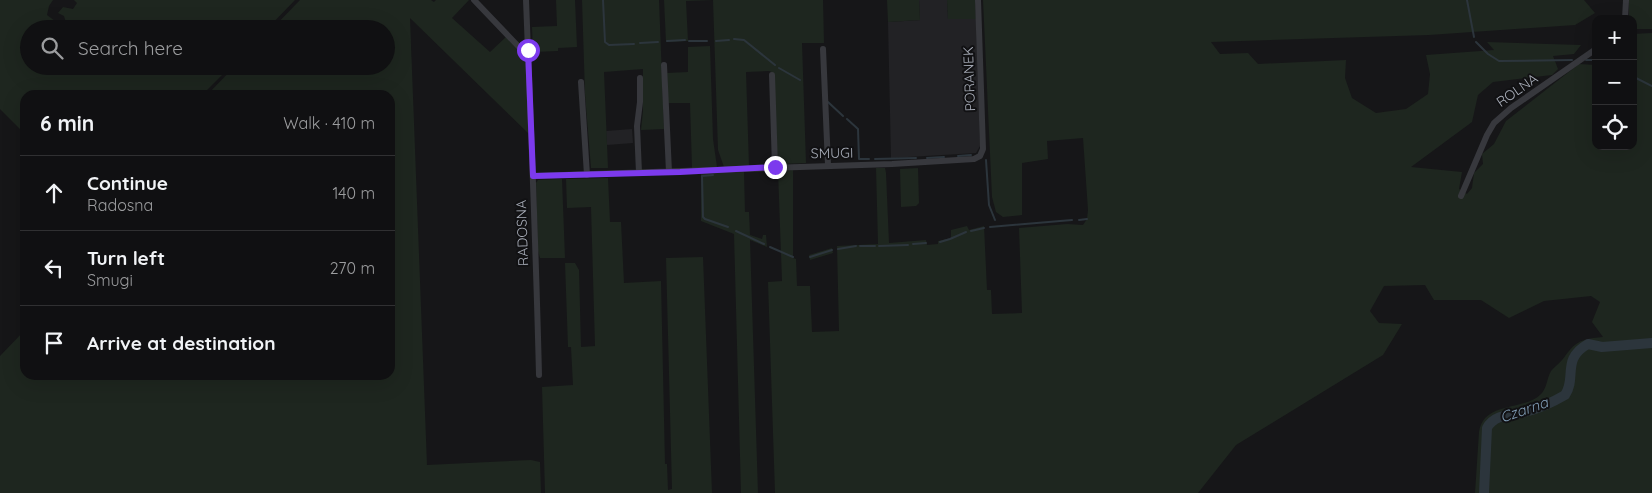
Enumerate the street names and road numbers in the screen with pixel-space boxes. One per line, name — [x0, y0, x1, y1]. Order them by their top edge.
street label: PORANEK — [959, 46, 979, 112]
street label: ROLNA — [1493, 69, 1541, 111]
street label: SMUGI — [811, 144, 853, 162]
street label: RADOSNA — [512, 200, 532, 266]

